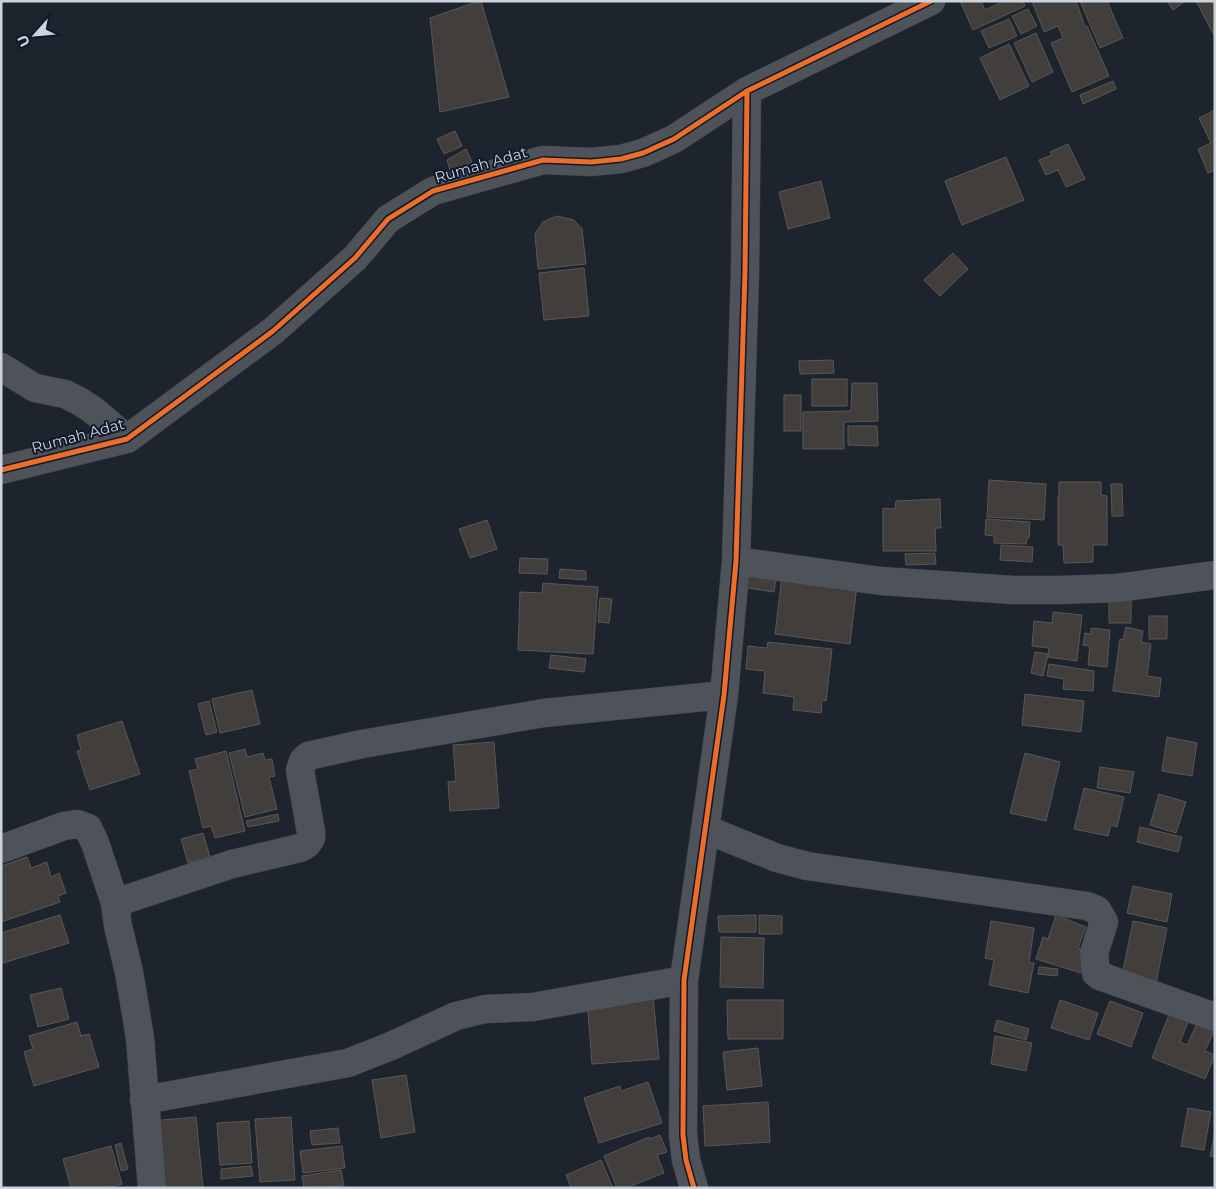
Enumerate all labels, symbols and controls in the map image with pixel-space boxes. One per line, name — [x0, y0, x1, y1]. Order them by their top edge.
north arrow — [10, 10, 60, 60]
text: U — [13, 32, 34, 50]
street label: Rumah Adat — [432, 142, 529, 187]
street label: Rumah Adat — [29, 414, 126, 457]

